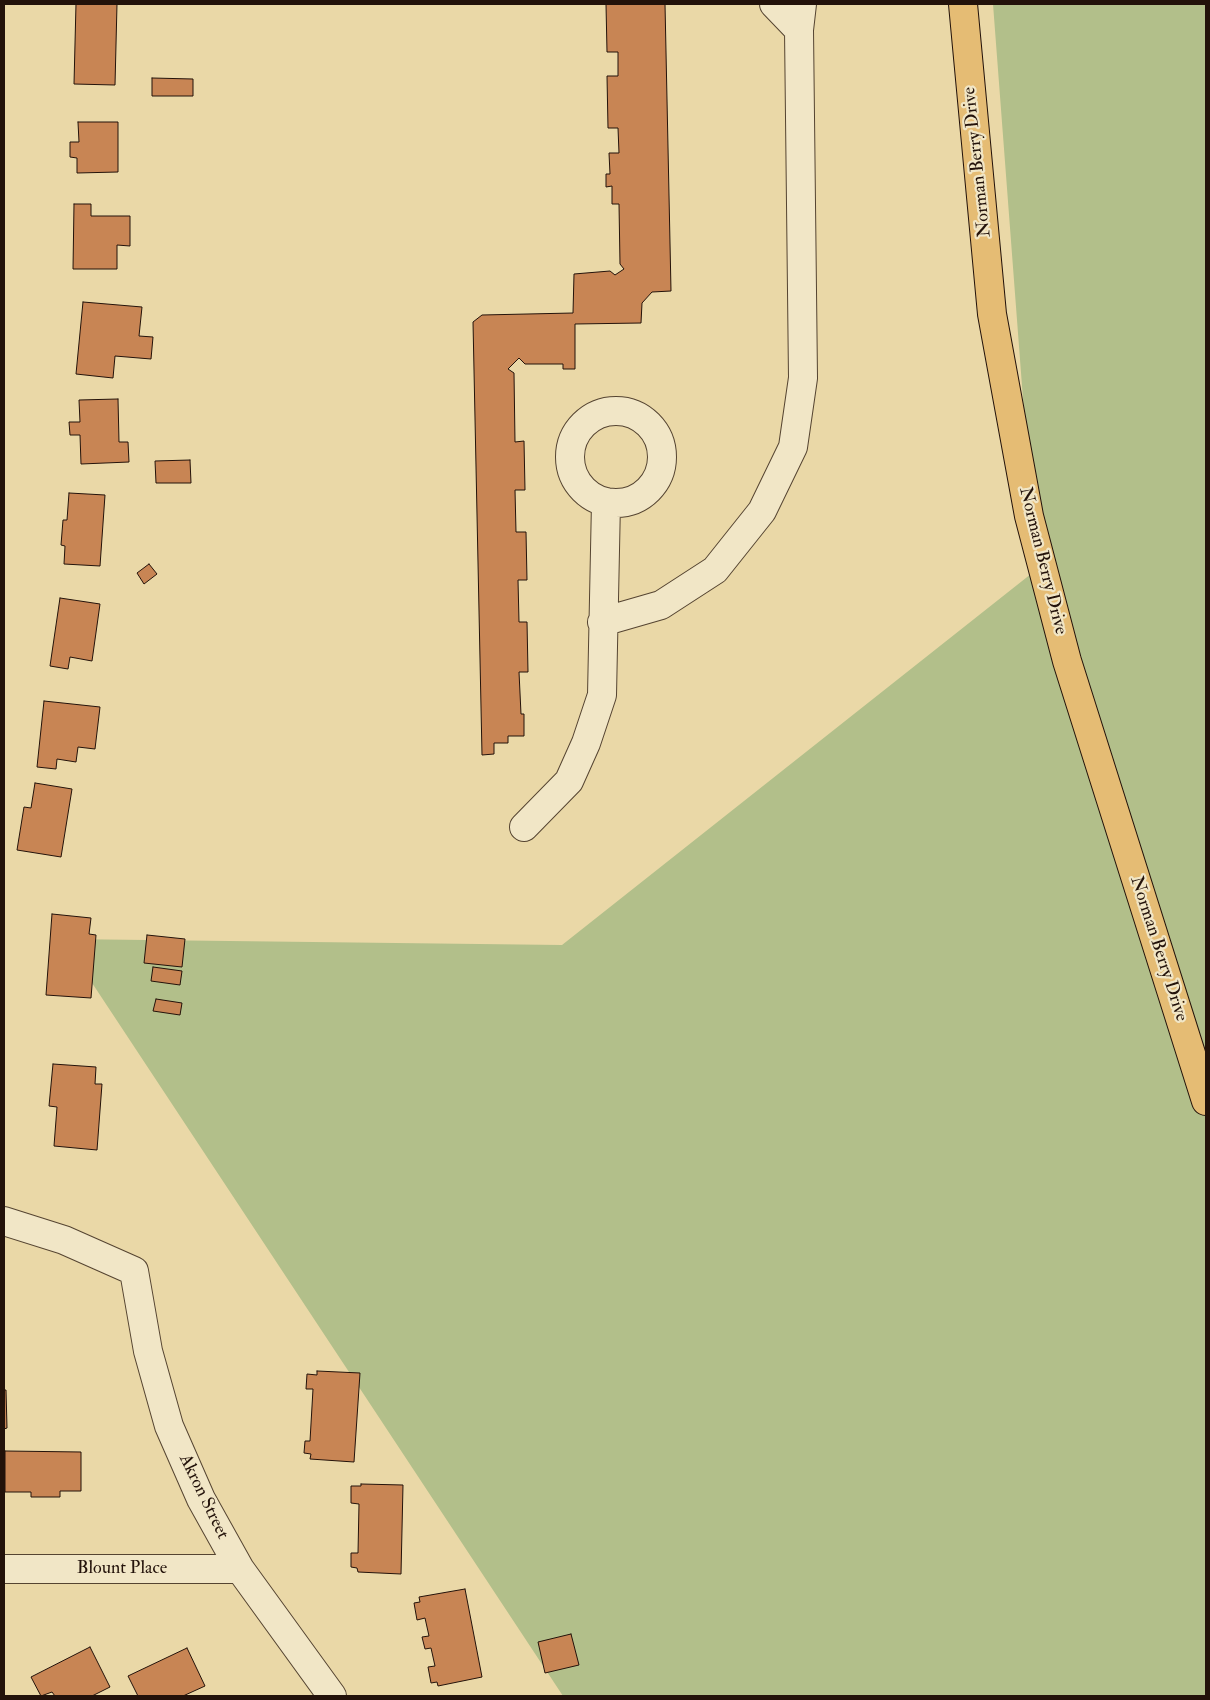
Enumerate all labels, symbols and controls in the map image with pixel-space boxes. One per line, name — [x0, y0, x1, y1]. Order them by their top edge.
street label: Norman Berry Drive — [959, 86, 997, 238]
street label: Norman Berry Drive — [1013, 485, 1071, 637]
street label: Norman Berry Drive — [1124, 874, 1192, 1024]
street label: Akron Street — [173, 1451, 233, 1543]
street label: Blount Place — [77, 1558, 167, 1580]

